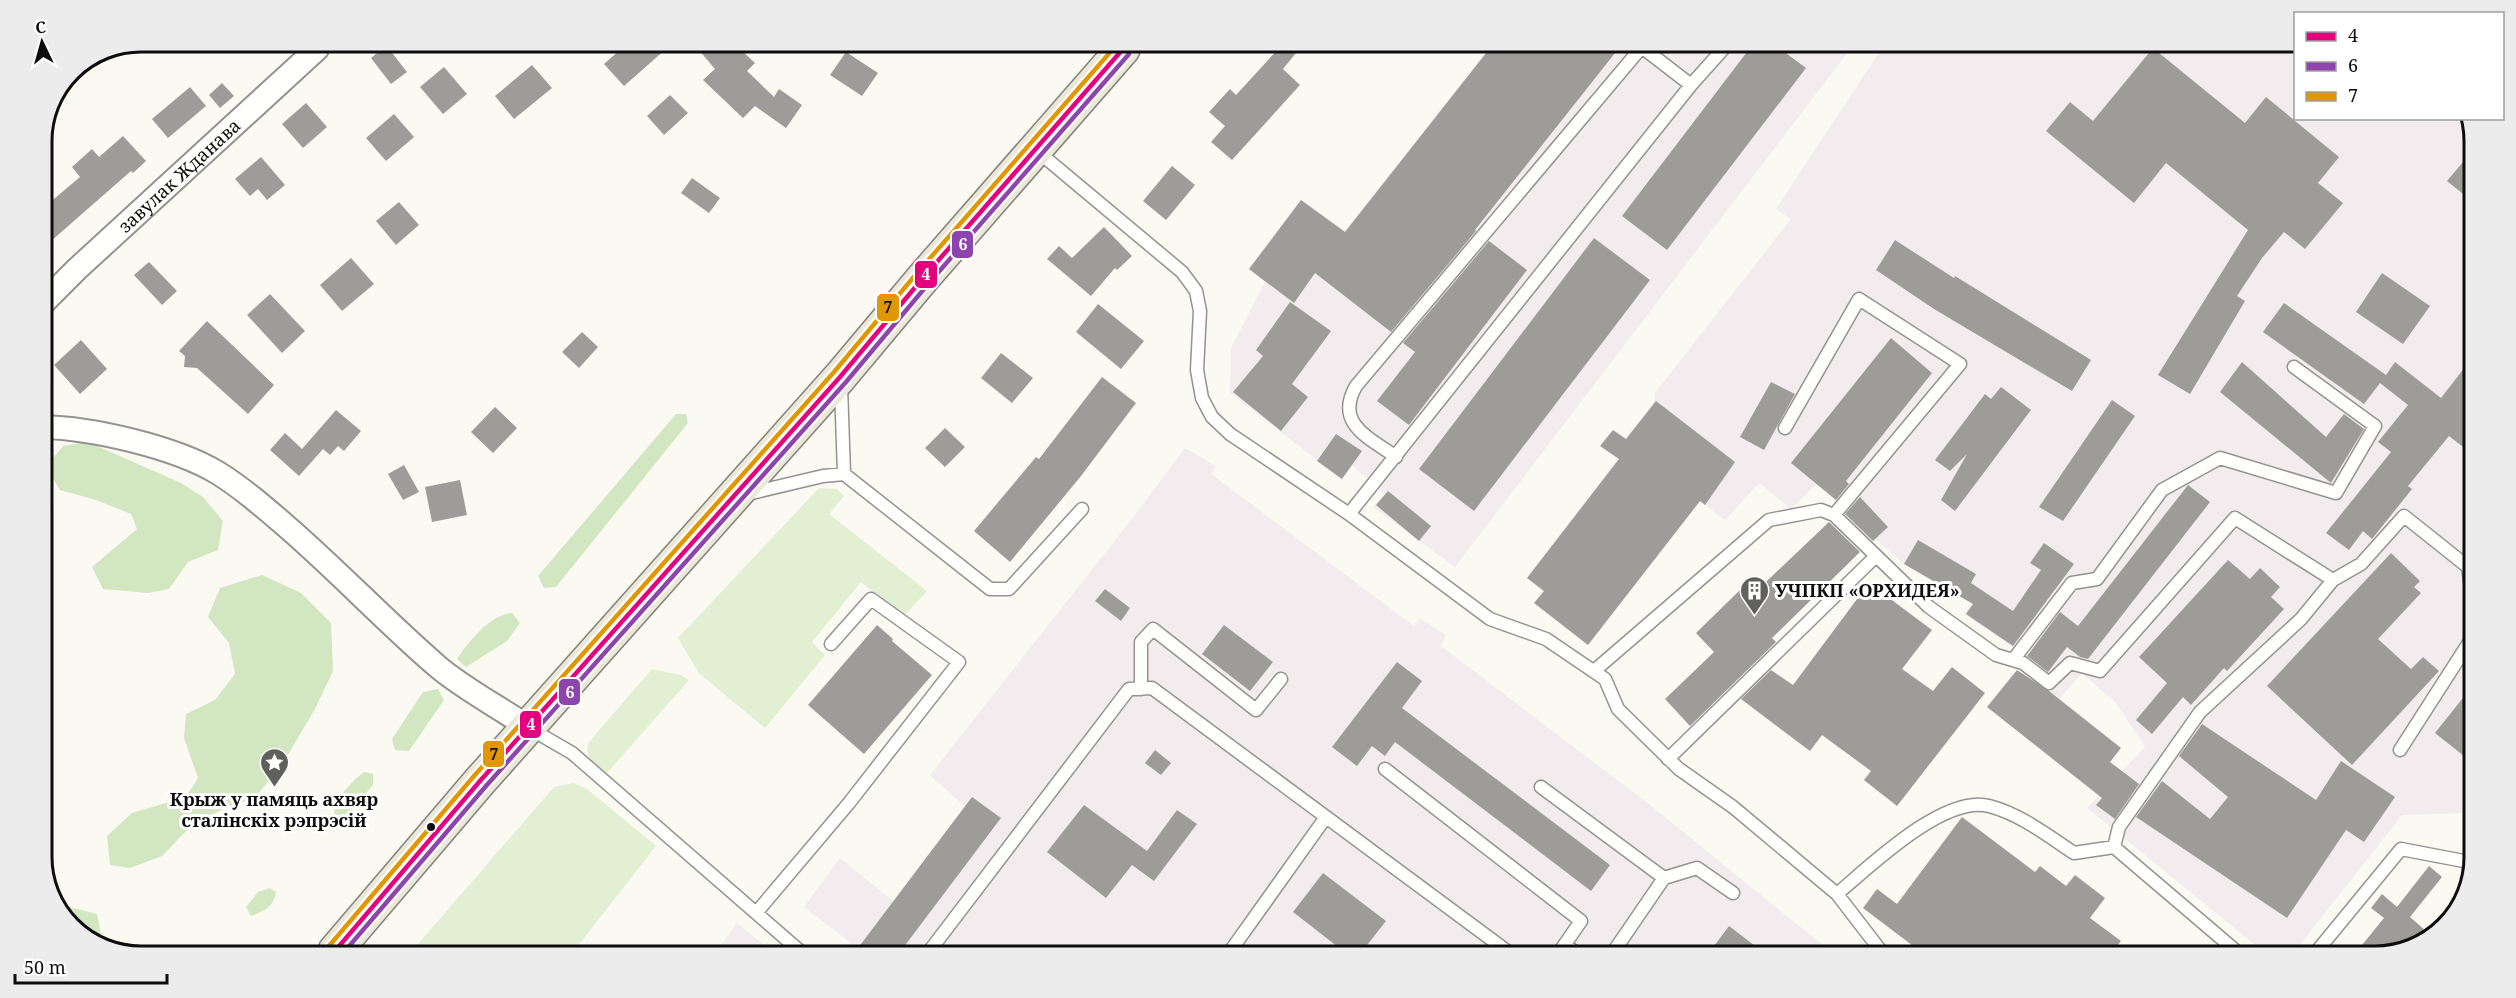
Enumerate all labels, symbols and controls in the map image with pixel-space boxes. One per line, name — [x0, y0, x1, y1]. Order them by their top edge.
north arrow — [12, 12, 72, 72]
legend — [2294, 12, 2504, 120]
text: С — [34, 16, 47, 38]
text: 4 — [2348, 23, 2358, 47]
text: 6 — [2348, 53, 2358, 77]
text: 7 — [2348, 83, 2358, 107]
street label: завулак Жданава — [113, 113, 245, 237]
line badge: 6 — [951, 230, 974, 259]
text: 6 — [958, 233, 968, 255]
line badge: 4 — [914, 260, 938, 289]
text: 4 — [921, 263, 931, 285]
line badge: 7 — [876, 293, 900, 322]
text: 7 — [883, 296, 893, 318]
building icon: УЧПКП «ОРХИДЕЯ» — [1738, 574, 1770, 616]
place label: УЧПКП «ОРХИДЕЯ» — [1775, 578, 1960, 602]
line badge: 6 — [558, 678, 581, 706]
text: 6 — [565, 681, 575, 703]
line badge: 4 — [519, 710, 542, 739]
text: 4 — [526, 713, 536, 735]
line badge: 7 — [482, 740, 505, 768]
text: 7 — [489, 743, 499, 765]
place icon: Крыж у памяць ахвяр сталінскіх рэпрэсій — [258, 746, 290, 788]
place label: Крыж у памяць ахвяр сталінскіх рэпрэсій — [170, 787, 378, 832]
unlabelled marker — [425, 821, 437, 833]
scale bar — [15, 947, 166, 985]
text: 50 m — [24, 955, 66, 979]

